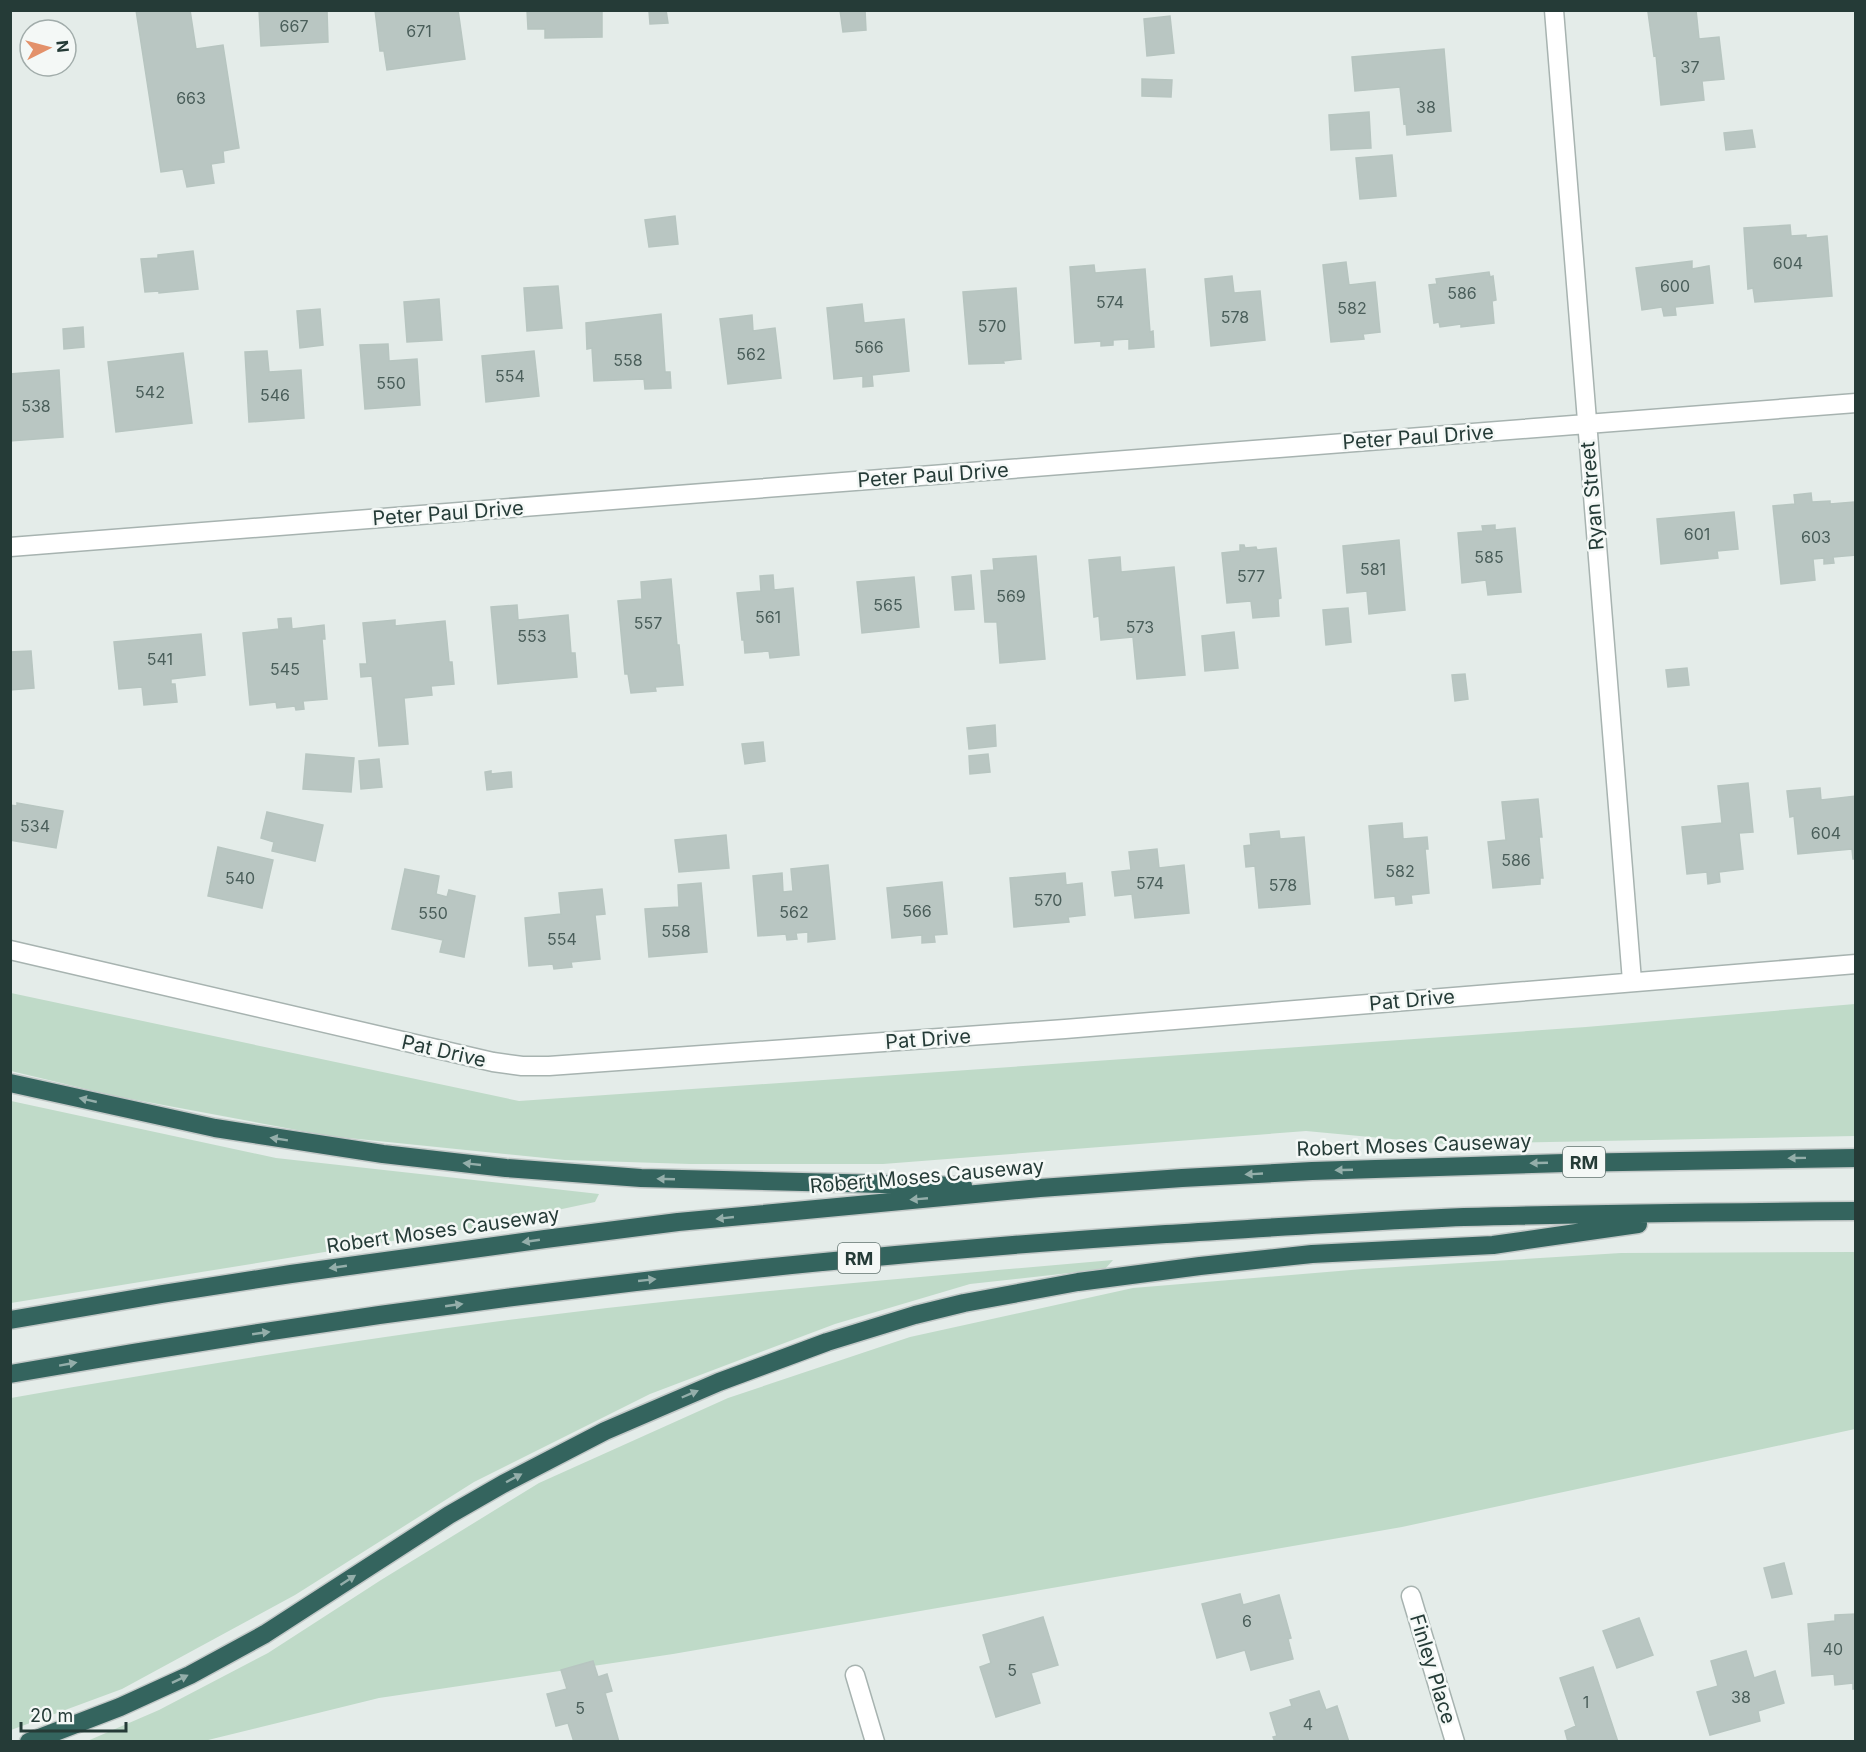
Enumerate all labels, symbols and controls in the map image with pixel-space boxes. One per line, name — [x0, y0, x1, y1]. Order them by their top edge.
house number: 667 — [280, 16, 308, 36]
north arrow — [18, 18, 78, 78]
house number: 671 — [406, 21, 432, 41]
text: N — [52, 39, 74, 54]
house number: 37 — [1681, 57, 1699, 77]
house number: 663 — [176, 88, 206, 108]
house number: 38 — [1416, 97, 1436, 117]
house number: 604 — [1773, 253, 1803, 273]
house number: 600 — [1660, 276, 1690, 296]
house number: 586 — [1447, 283, 1477, 303]
house number: 574 — [1096, 292, 1124, 312]
house number: 582 — [1337, 298, 1367, 318]
house number: 578 — [1221, 307, 1249, 327]
house number: 570 — [978, 316, 1006, 336]
house number: 566 — [854, 337, 884, 357]
house number: 562 — [736, 344, 766, 364]
house number: 558 — [613, 350, 643, 370]
house number: 554 — [495, 366, 525, 386]
house number: 550 — [376, 373, 406, 393]
house number: 542 — [135, 382, 165, 402]
house number: 546 — [260, 385, 290, 405]
house number: 538 — [21, 396, 51, 416]
street label: Peter Paul Drive — [1342, 420, 1494, 454]
street label: Ryan Street — [1575, 440, 1609, 551]
street label: Peter Paul Drive — [857, 458, 1009, 492]
street label: Peter Paul Drive — [372, 496, 524, 530]
house number: 601 — [1684, 524, 1710, 544]
house number: 603 — [1801, 527, 1831, 547]
house number: 585 — [1474, 547, 1504, 567]
house number: 581 — [1360, 559, 1386, 579]
house number: 577 — [1237, 566, 1265, 586]
house number: 569 — [996, 586, 1026, 606]
house number: 565 — [873, 595, 903, 615]
house number: 561 — [755, 607, 781, 627]
house number: 557 — [634, 613, 662, 633]
house number: 573 — [1126, 617, 1154, 637]
house number: 553 — [517, 626, 547, 646]
house number: 541 — [147, 649, 173, 669]
house number: 545 — [270, 659, 300, 679]
house number: 534 — [20, 816, 50, 836]
house number: 604 — [1811, 823, 1841, 843]
house number: 586 — [1501, 850, 1531, 870]
house number: 582 — [1385, 861, 1415, 881]
house number: 540 — [225, 868, 255, 888]
house number: 574 — [1136, 873, 1164, 893]
house number: 578 — [1269, 875, 1297, 895]
house number: 570 — [1034, 890, 1062, 910]
house number: 566 — [902, 901, 932, 921]
house number: 562 — [779, 902, 809, 922]
house number: 550 — [418, 903, 448, 923]
house number: 558 — [661, 921, 691, 941]
house number: 554 — [547, 929, 577, 949]
street label: Pat Drive — [1368, 984, 1456, 1016]
street label: Pat Drive — [884, 1024, 972, 1054]
street label: Pat Drive — [399, 1030, 489, 1072]
one-way arrow — [78, 1095, 97, 1105]
street label: Robert Moses Causeway — [1296, 1129, 1532, 1161]
one-way arrow — [269, 1134, 288, 1143]
road number: RM — [1563, 1147, 1605, 1177]
one-way arrow — [1788, 1153, 1807, 1163]
street label: Robert Moses Causeway — [809, 1154, 1045, 1198]
one-way arrow — [462, 1159, 481, 1169]
one-way arrow — [1530, 1159, 1549, 1168]
one-way arrow — [1335, 1165, 1354, 1175]
one-way arrow — [1245, 1170, 1264, 1179]
one-way arrow — [657, 1174, 676, 1183]
one-way arrow — [909, 1194, 928, 1204]
street label: Robert Moses Causeway — [325, 1202, 561, 1258]
one-way arrow — [715, 1213, 734, 1223]
one-way arrow — [521, 1236, 540, 1245]
road number: RM — [838, 1243, 880, 1273]
one-way arrow — [328, 1263, 347, 1272]
one-way arrow — [638, 1276, 657, 1285]
one-way arrow — [444, 1300, 463, 1309]
one-way arrow — [251, 1328, 270, 1337]
one-way arrow — [59, 1359, 78, 1368]
one-way arrow — [681, 1389, 699, 1399]
one-way arrow — [506, 1473, 523, 1483]
one-way arrow — [340, 1575, 356, 1586]
house number: 6 — [1242, 1611, 1252, 1631]
street label: Finley Place — [1405, 1611, 1461, 1727]
house number: 40 — [1823, 1639, 1843, 1659]
house number: 5 — [1007, 1660, 1017, 1680]
one-way arrow — [172, 1675, 189, 1684]
house number: 38 — [1731, 1687, 1751, 1707]
house number: 1 — [1583, 1692, 1589, 1712]
scale bar — [21, 1695, 126, 1733]
house number: 5 — [575, 1698, 585, 1718]
text: 20 m — [30, 1705, 73, 1726]
house number: 4 — [1303, 1714, 1313, 1734]

